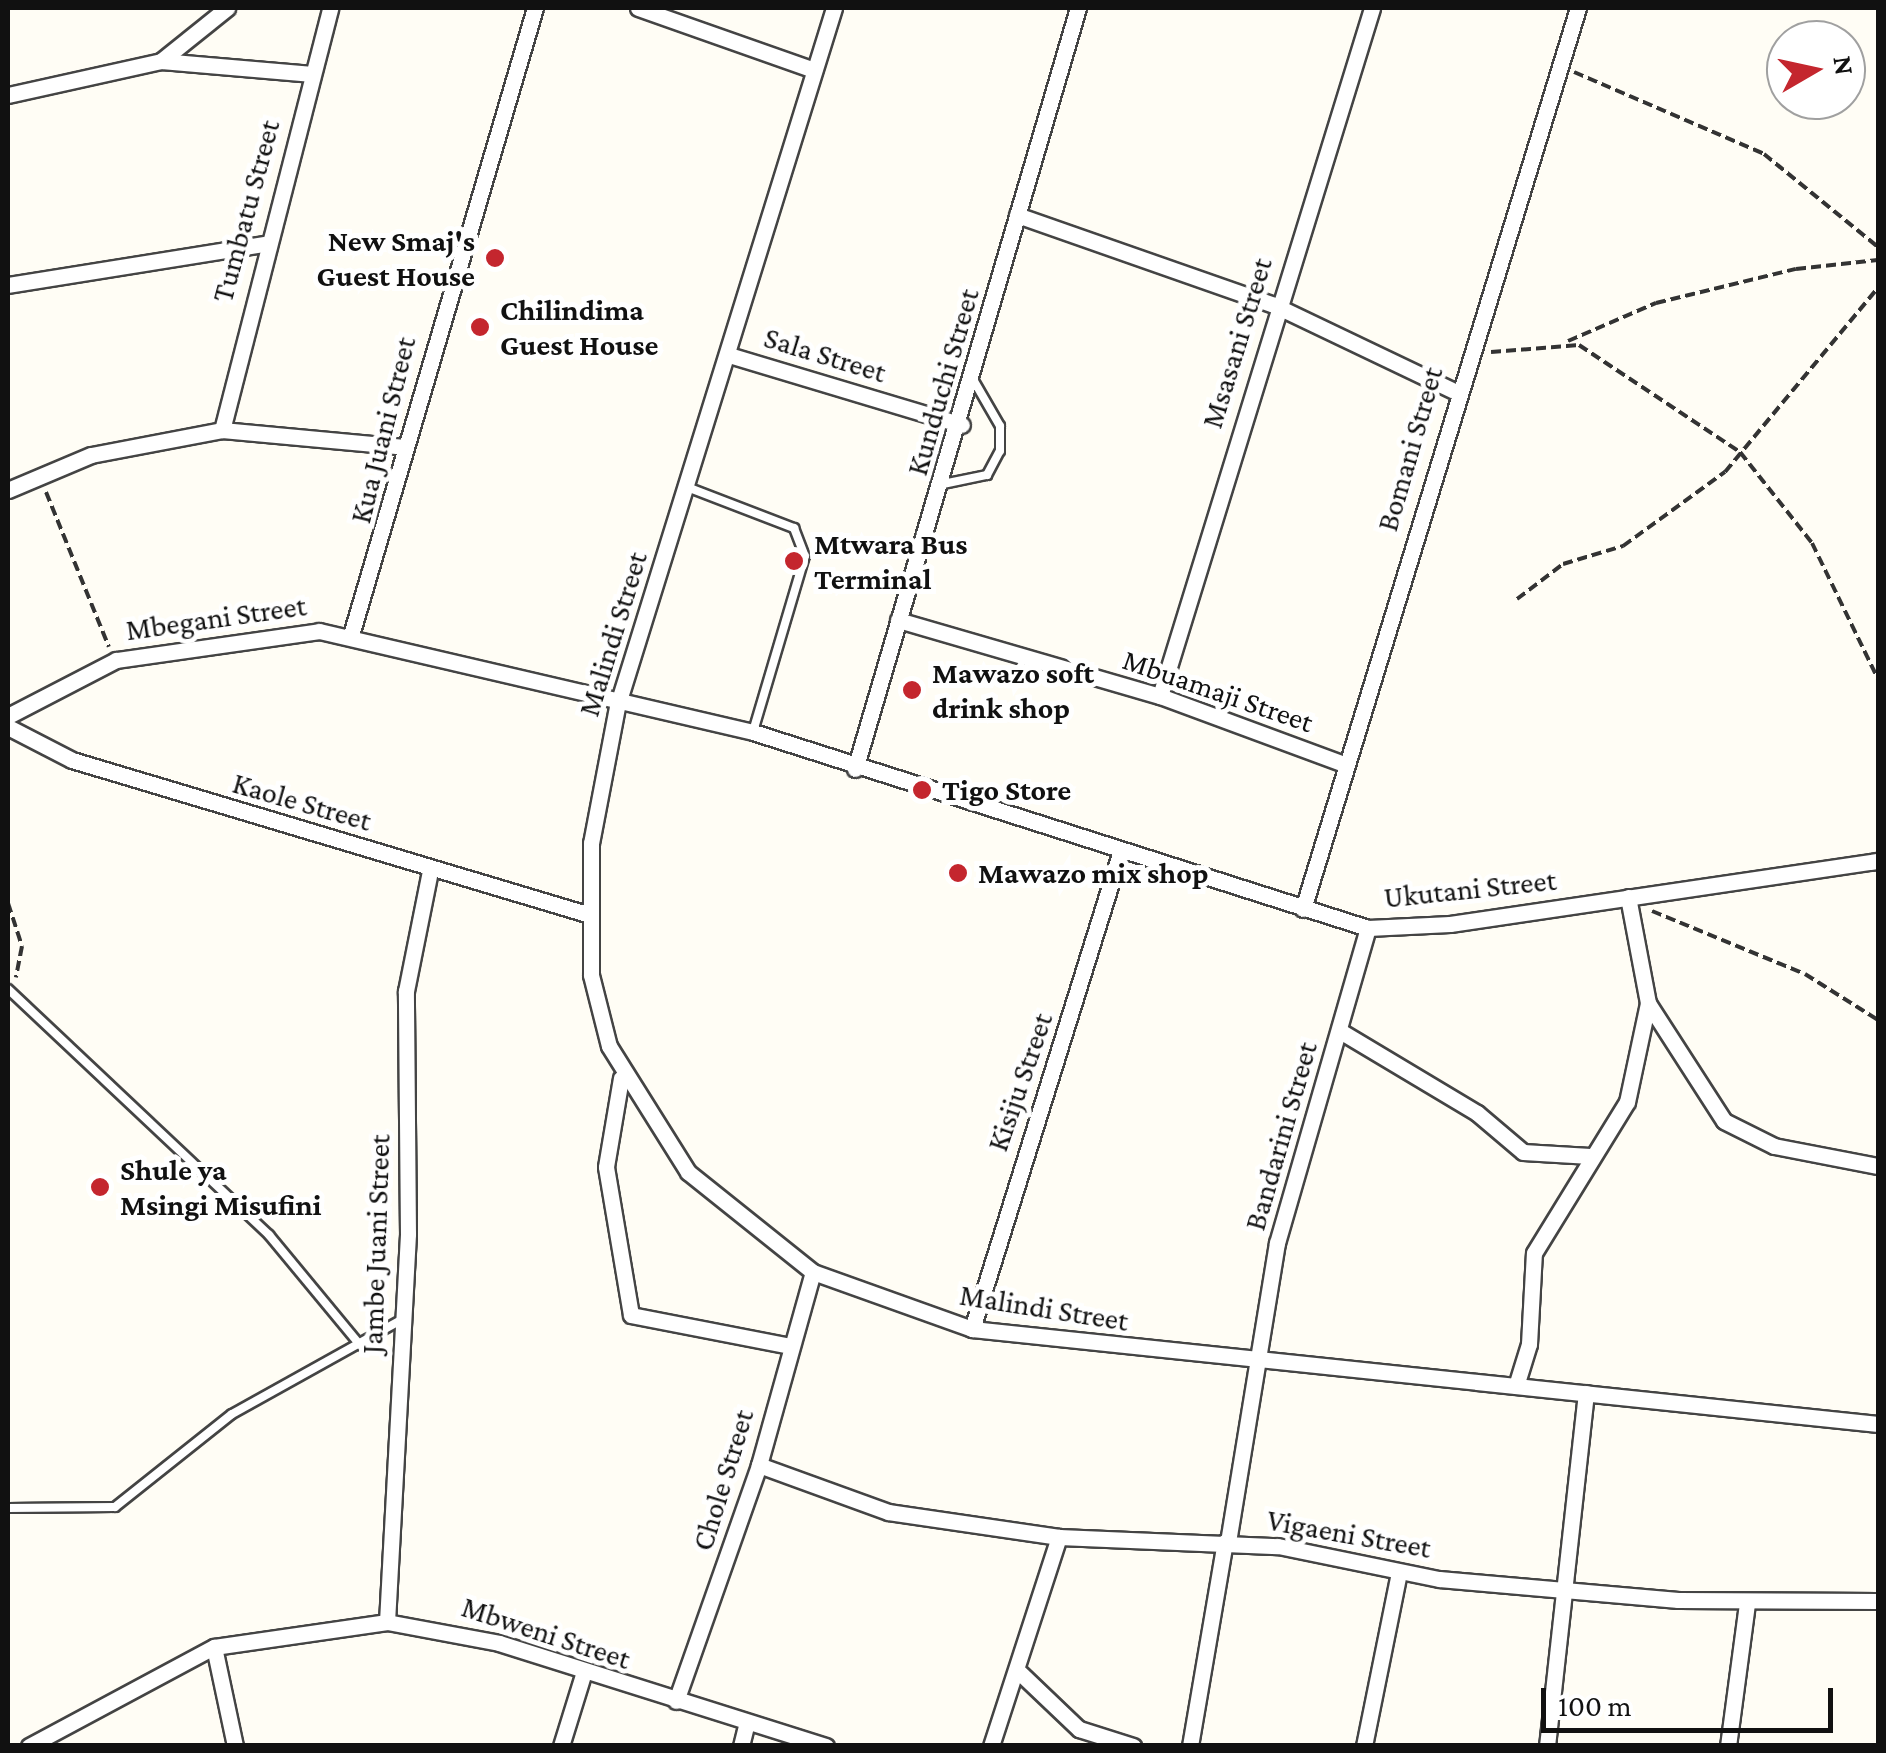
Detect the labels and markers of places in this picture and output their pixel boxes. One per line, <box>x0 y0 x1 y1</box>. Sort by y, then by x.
place label: New Smaj's Guest House <box>317 223 475 294</box>
marker: New Smaj's Guest House <box>484 247 506 269</box>
place label: Chilindima Guest House <box>500 292 658 362</box>
marker: Chilindima Guest House <box>469 316 491 338</box>
place label: Mtwara Bus Terminal <box>814 526 967 596</box>
marker: Mtwara Bus Terminal <box>783 550 805 572</box>
place label: Mawazo soft drink shop <box>932 655 1094 726</box>
marker: Mawazo soft drink shop <box>901 679 923 701</box>
place label: Tigo Store <box>942 772 1071 808</box>
marker: Tigo Store <box>911 779 933 801</box>
place label: Mawazo mix shop <box>978 855 1208 891</box>
marker: Mawazo mix shop <box>947 862 969 884</box>
place label: Shule ya Msingi Misufini <box>120 1152 321 1222</box>
marker: Shule ya Msingi Misufini <box>89 1176 111 1198</box>

